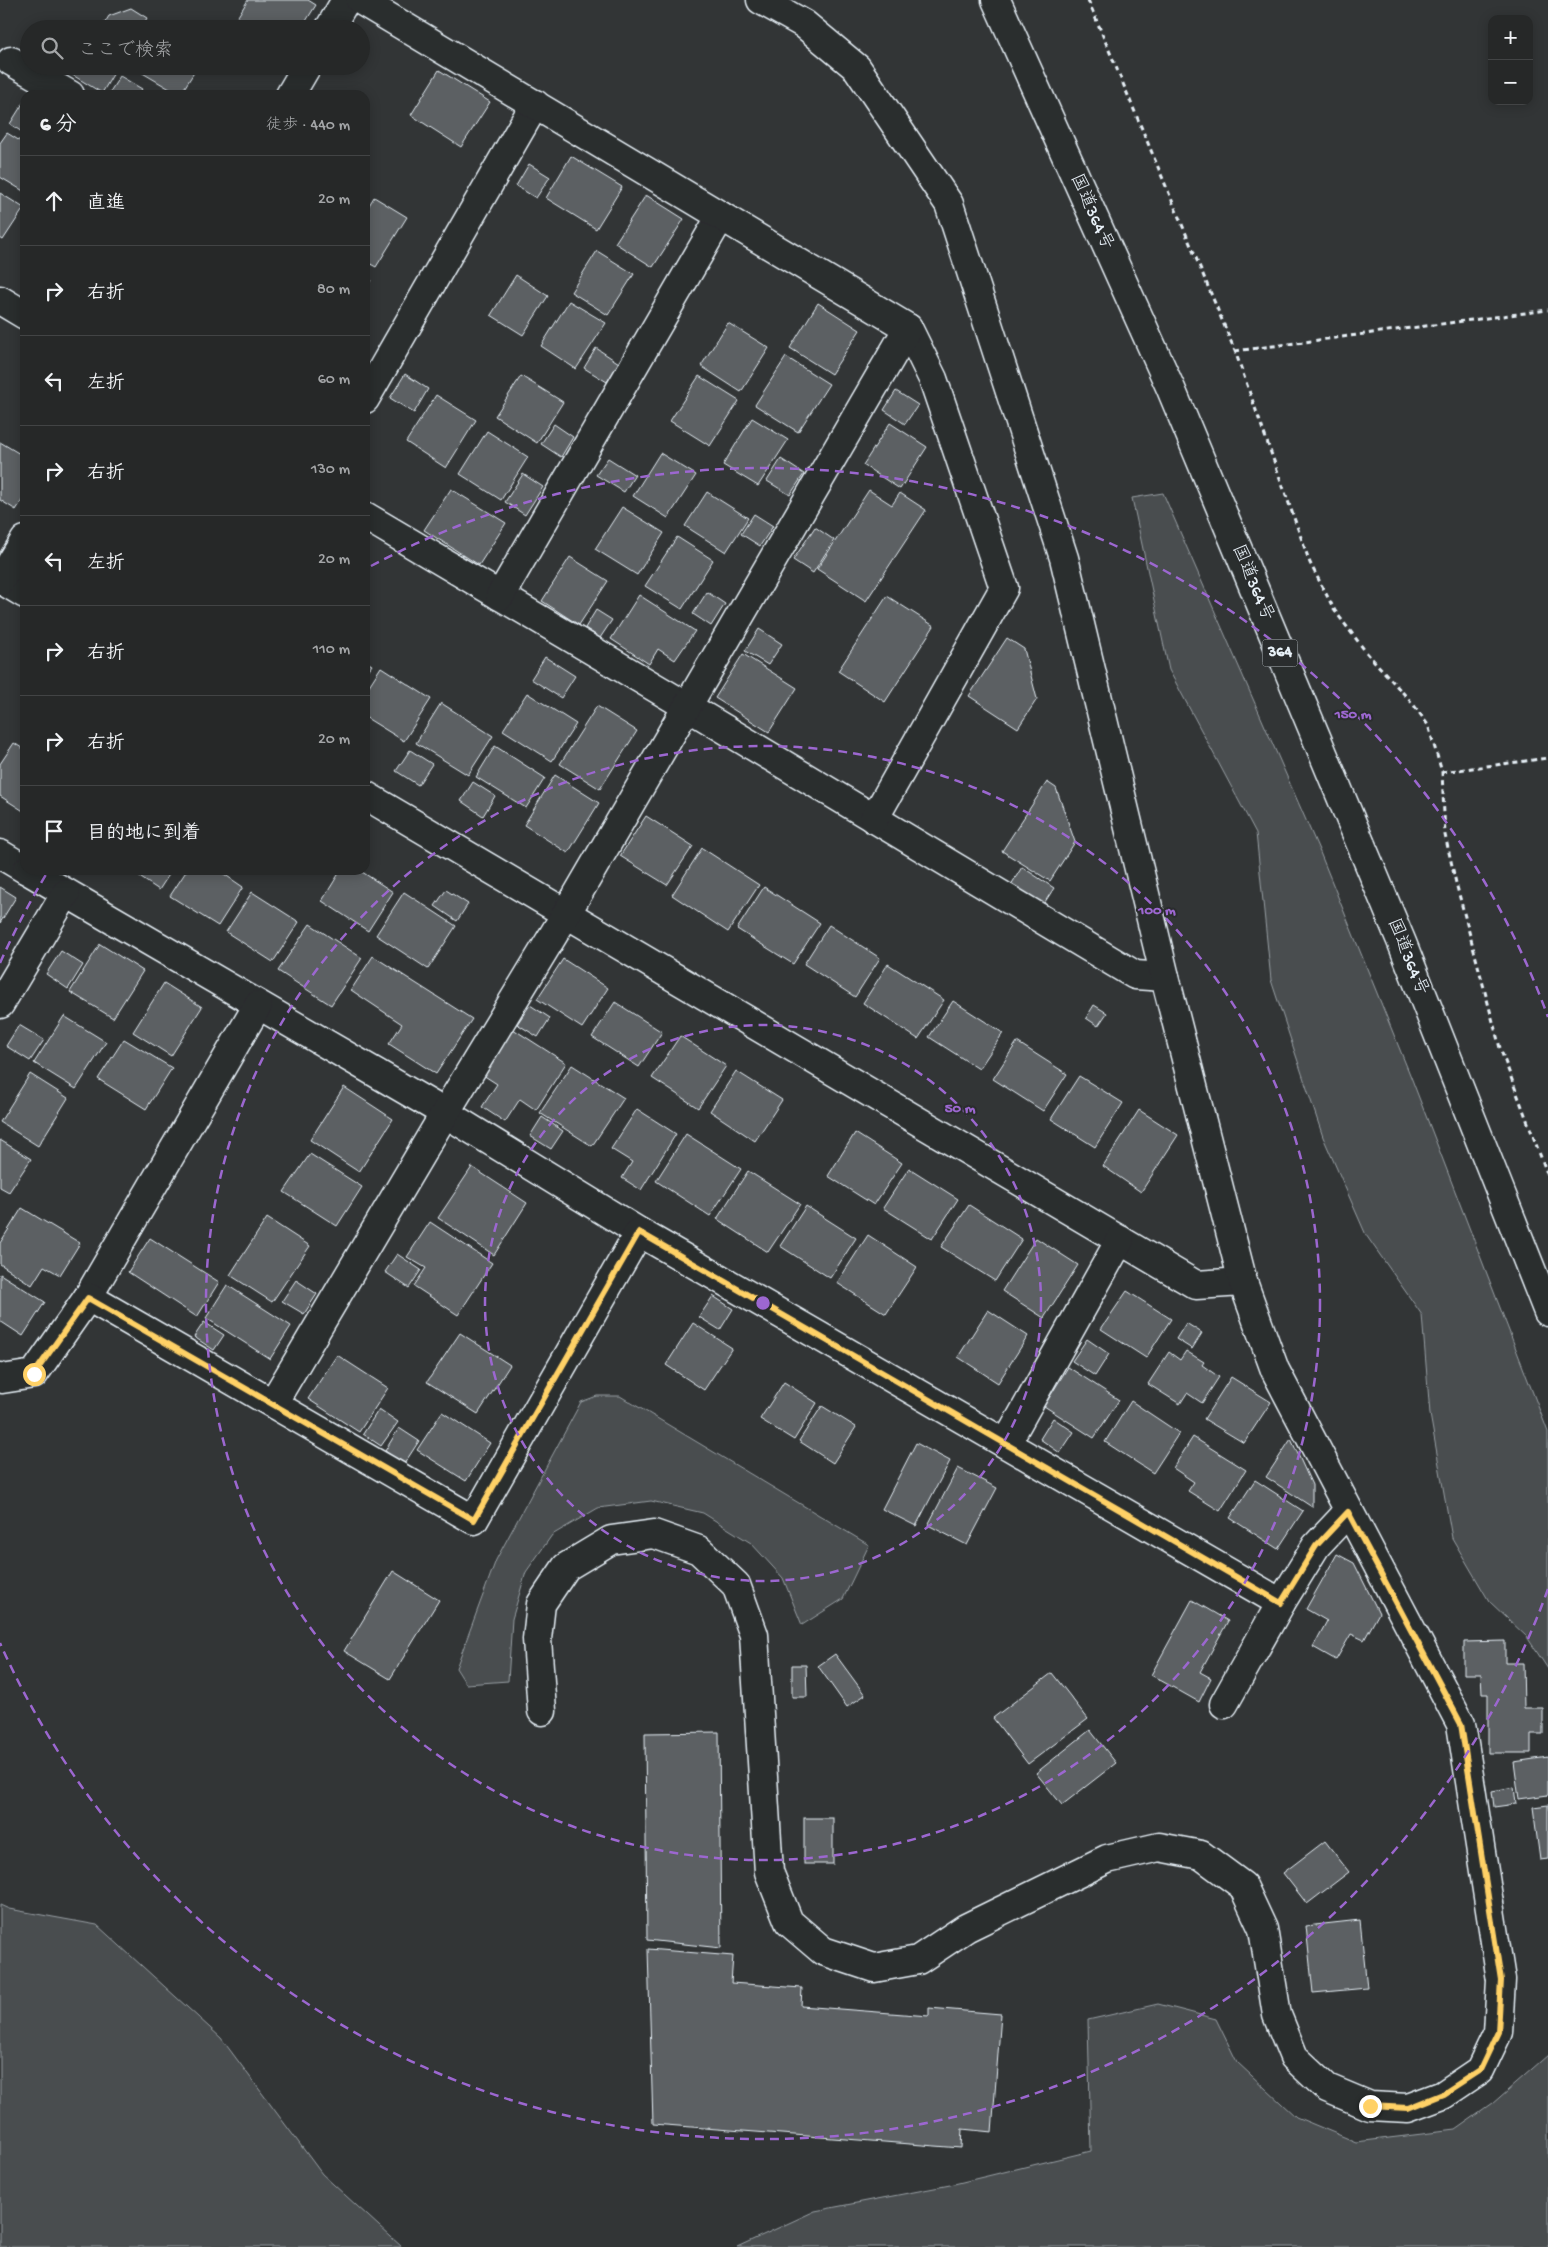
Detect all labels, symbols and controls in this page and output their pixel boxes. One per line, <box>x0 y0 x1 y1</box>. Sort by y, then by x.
map controls <box>1488 15 1533 105</box>
button: + <box>1488 15 1533 60</box>
search box <box>20 20 370 75</box>
icon: search <box>38 34 66 62</box>
text: ここで検索 <box>78 40 173 63</box>
button: − <box>1488 60 1533 105</box>
text: 6 分 <box>40 114 77 139</box>
text: 徒歩 · 440 m <box>266 117 350 136</box>
street label: 国道364号 <box>1065 170 1118 253</box>
icon: ahead <box>40 187 68 215</box>
text: 20 m <box>318 191 350 210</box>
text: 直進 <box>87 193 125 216</box>
icon: right <box>40 277 68 305</box>
text: 80 m <box>317 281 350 300</box>
text: 右折 <box>87 283 125 306</box>
icon: left <box>40 367 68 395</box>
text: 60 m <box>318 371 350 390</box>
text: 左折 <box>87 373 125 396</box>
icon: right <box>40 457 68 485</box>
text: 130 m <box>311 461 350 480</box>
text: 右折 <box>87 463 125 486</box>
street label: 国道364号 <box>1227 541 1278 624</box>
icon: left <box>40 547 68 575</box>
text: 20 m <box>318 551 350 570</box>
text: 左折 <box>87 553 125 576</box>
icon: right <box>40 637 68 665</box>
road number: 364 <box>1262 640 1298 666</box>
text: 110 m <box>313 641 350 660</box>
text: 右折 <box>87 643 125 666</box>
text: 150 m <box>1334 706 1372 724</box>
icon: right <box>40 727 68 755</box>
text: 20 m <box>318 731 350 750</box>
text: 右折 <box>87 733 125 756</box>
icon: arrive <box>40 817 68 845</box>
text: 目的地に到着 <box>87 823 201 846</box>
text: 100 m <box>1137 902 1176 920</box>
street label: 国道364号 <box>1382 915 1433 998</box>
text: 50 m <box>945 1100 976 1118</box>
centre of rings <box>754 1294 772 1312</box>
route start <box>23 1363 46 1386</box>
route end <box>1359 2095 1382 2118</box>

